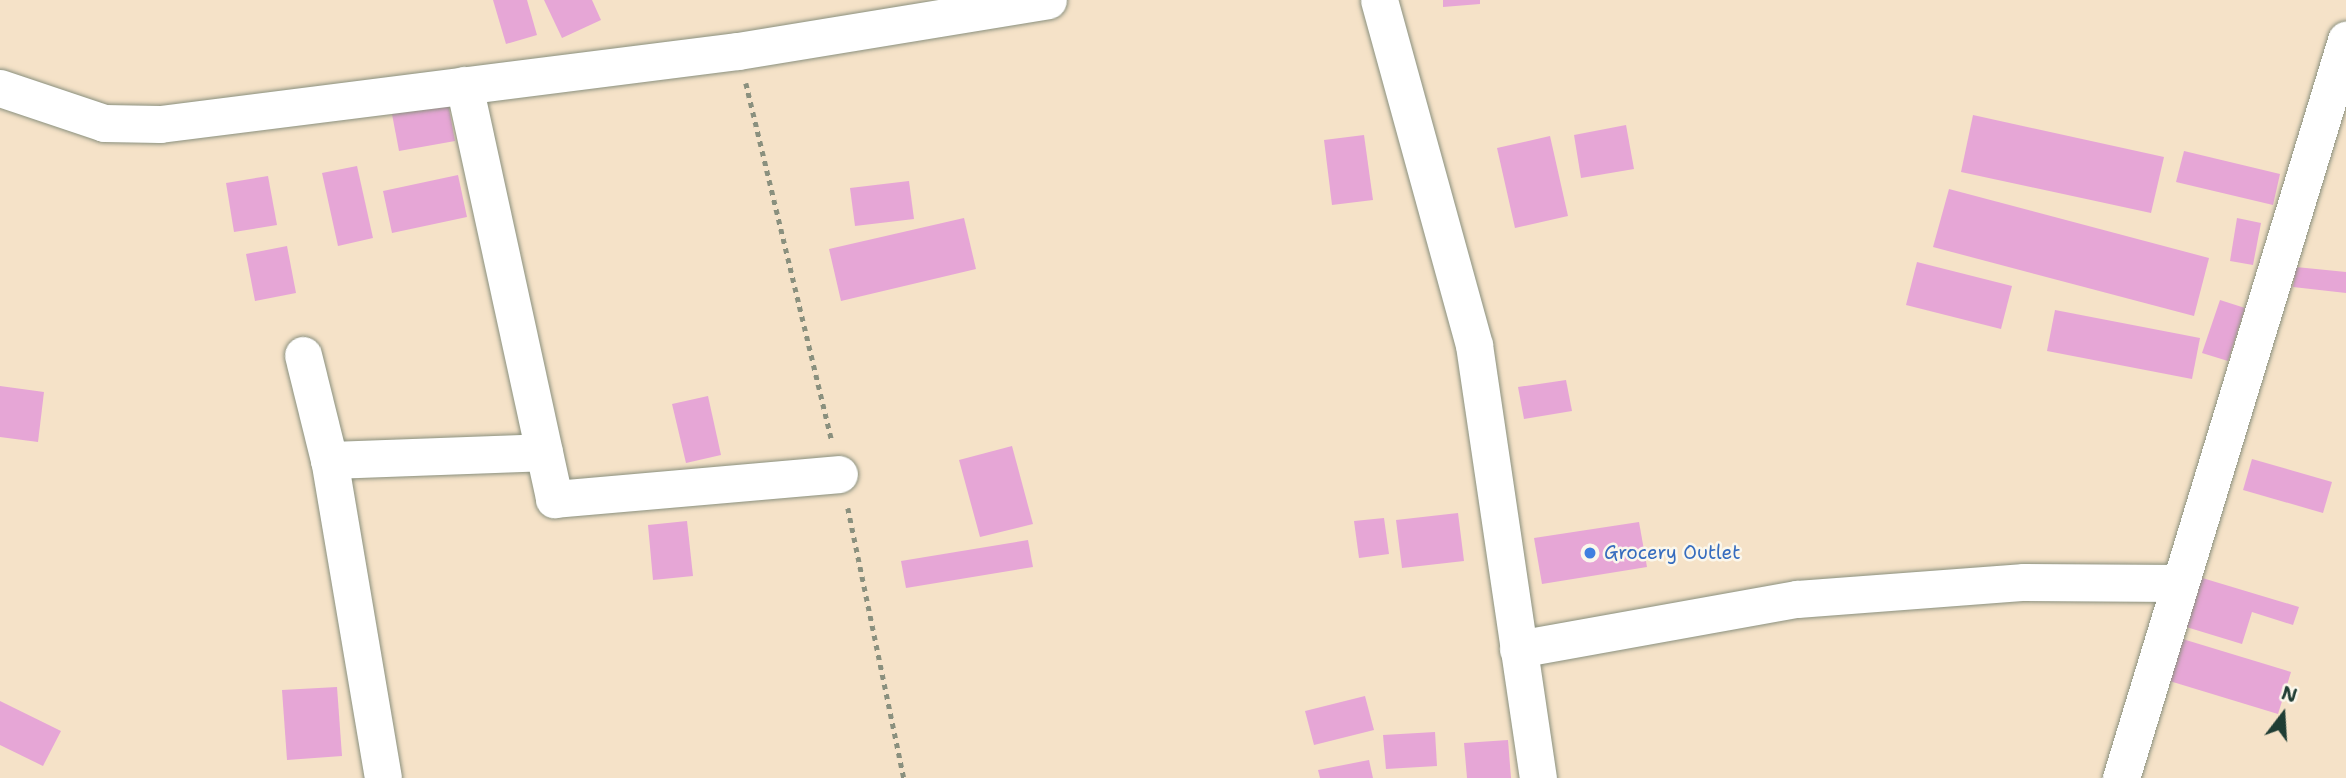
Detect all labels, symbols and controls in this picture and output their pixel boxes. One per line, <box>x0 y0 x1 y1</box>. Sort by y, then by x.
place label: Grocery Outlet <box>1604 542 1740 564</box>
marker: Grocery Outlet <box>1582 545 1598 561</box>
north arrow <box>2248 680 2318 750</box>
text: N <box>2278 680 2300 709</box>

